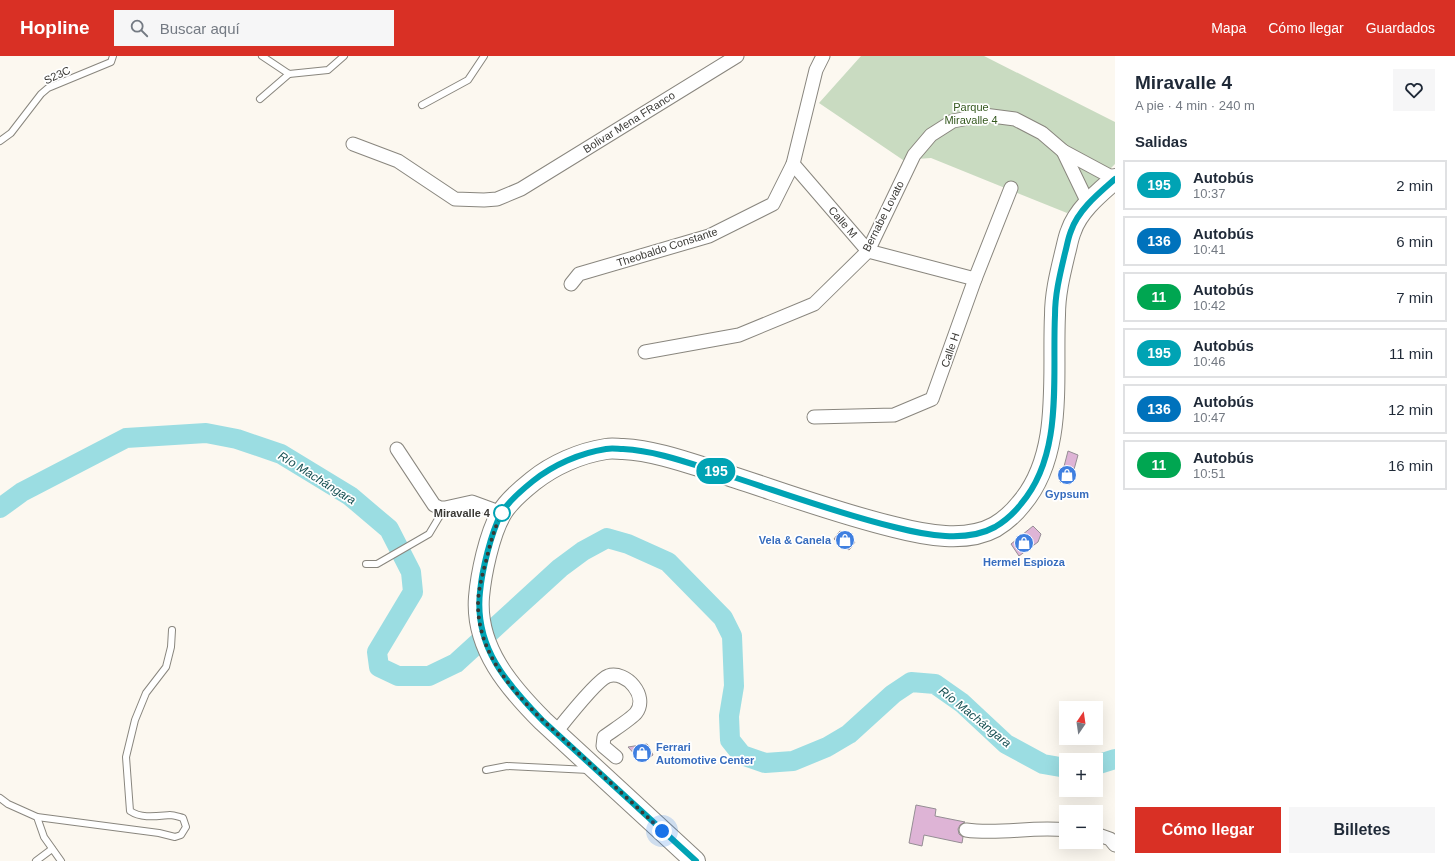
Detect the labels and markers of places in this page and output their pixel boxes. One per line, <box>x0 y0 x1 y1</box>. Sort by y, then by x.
shop icon: Gypsum <box>1056 464 1078 486</box>
place label: Gypsum <box>1045 488 1089 500</box>
marker: Miravalle 4 <box>493 504 511 522</box>
place label: Miravalle 4 <box>434 507 491 519</box>
shop icon: Vela & Canela <box>834 529 856 551</box>
shop icon: Hermel Espioza <box>1013 532 1035 554</box>
place label: Vela & Canela <box>759 534 832 546</box>
place label: Hermel Espioza <box>983 556 1066 568</box>
place label: Ferrari Automotive Center <box>656 741 755 766</box>
shop icon: Ferrari Automotive Center <box>631 742 653 764</box>

